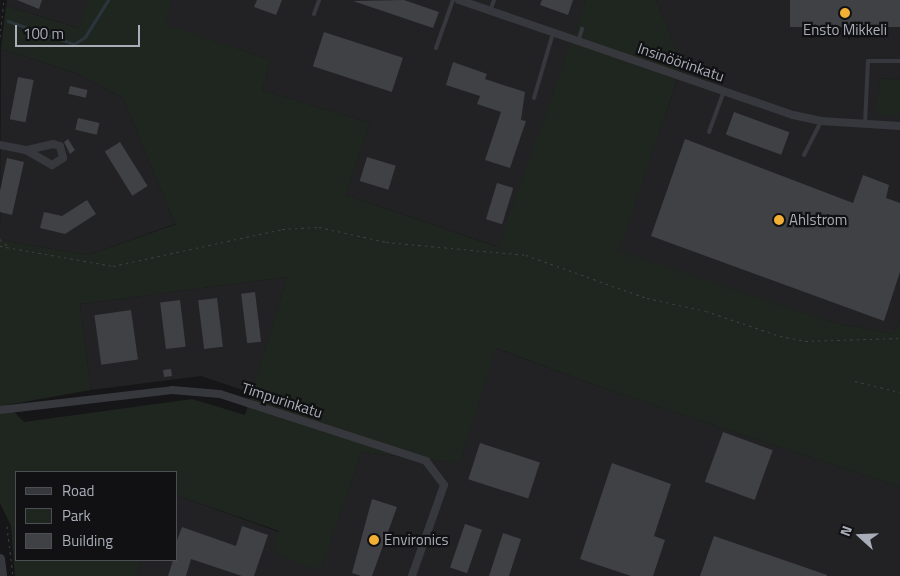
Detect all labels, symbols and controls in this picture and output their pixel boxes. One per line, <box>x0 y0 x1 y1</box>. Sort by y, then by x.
marker: Ensto Mikkeli <box>839 7 851 19</box>
scale bar <box>18 15 142 47</box>
place label: Ensto Mikkeli <box>803 21 887 39</box>
text: 100 m <box>23 22 64 45</box>
street label: Insinöörinkatu <box>635 39 727 85</box>
place label: Ahlstrom <box>789 211 847 229</box>
marker: Ahlstrom <box>773 214 785 226</box>
street label: Timpurinkatu <box>239 378 325 422</box>
legend <box>15 471 178 561</box>
text: Road <box>62 479 94 502</box>
text: Park <box>62 504 91 527</box>
north arrow <box>835 511 885 561</box>
text: N <box>834 523 857 539</box>
text: Building <box>62 529 113 552</box>
place label: Environics <box>384 531 449 549</box>
marker: Environics <box>368 534 380 546</box>

